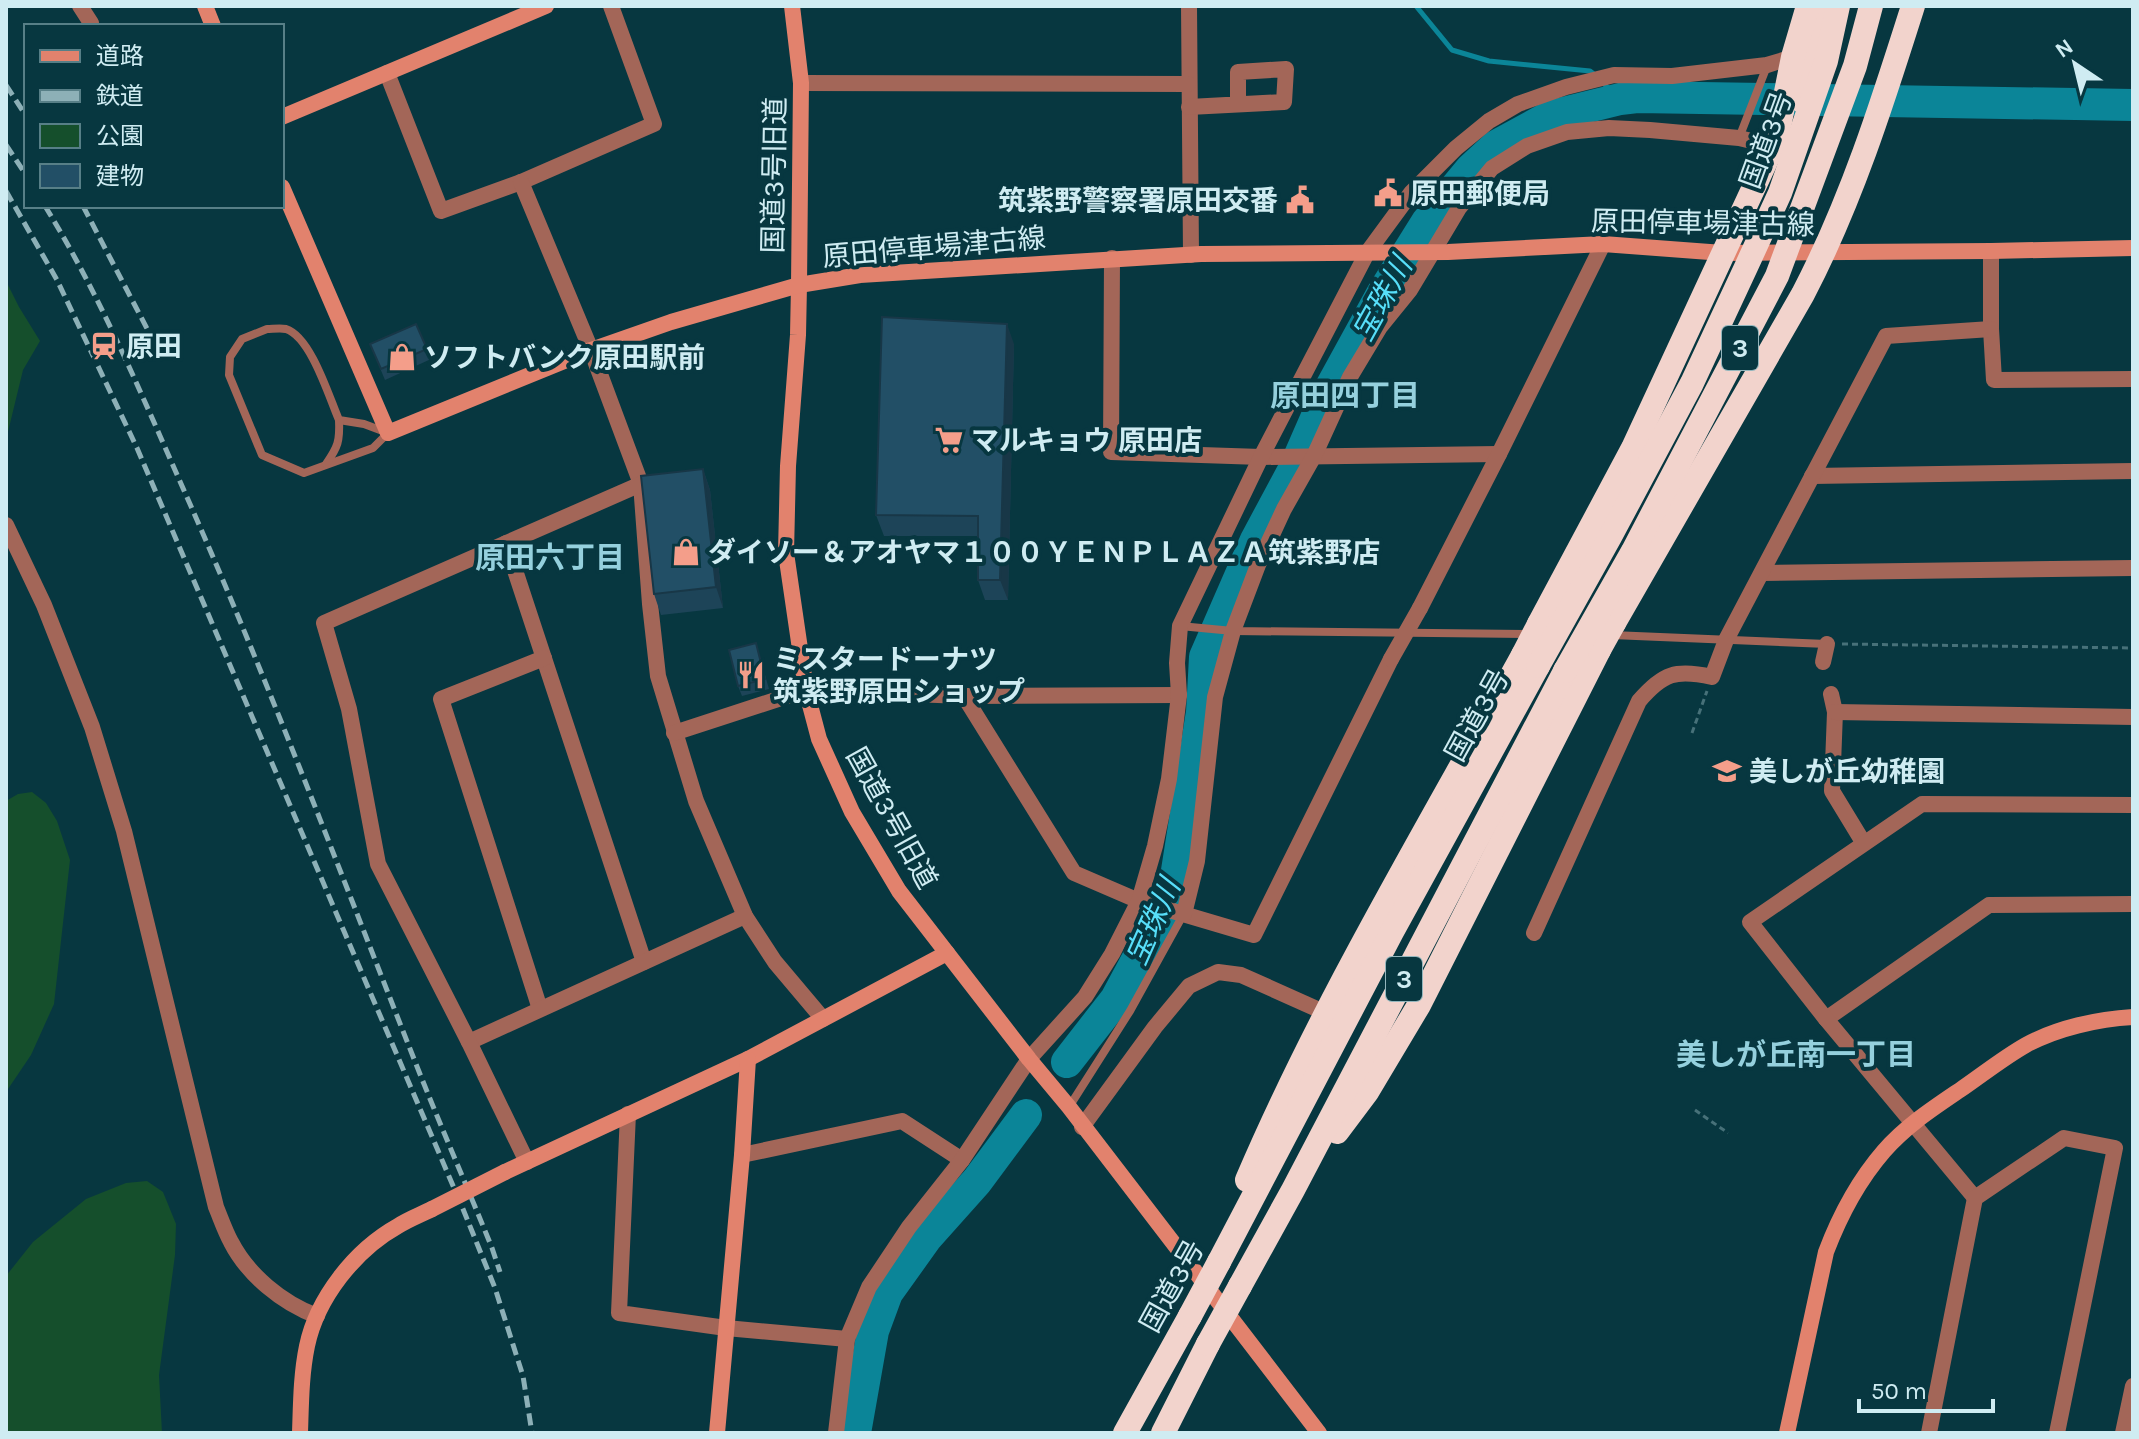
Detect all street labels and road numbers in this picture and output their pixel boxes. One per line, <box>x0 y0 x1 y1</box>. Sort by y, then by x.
street label: 国道3号 <box>1733 87 1799 193</box>
street label: 国道3号旧道 <box>756 96 792 254</box>
street label: 原田停車場津古線 <box>1591 205 1815 241</box>
street label: 原田停車場津古線 <box>821 221 1047 273</box>
road number: 3 <box>1722 326 1758 370</box>
street label: 国道3号 <box>1438 663 1516 767</box>
street label: 国道3号旧道 <box>840 742 944 894</box>
road number: 3 <box>1386 957 1422 1001</box>
street label: 国道3号 <box>1133 1234 1211 1338</box>

